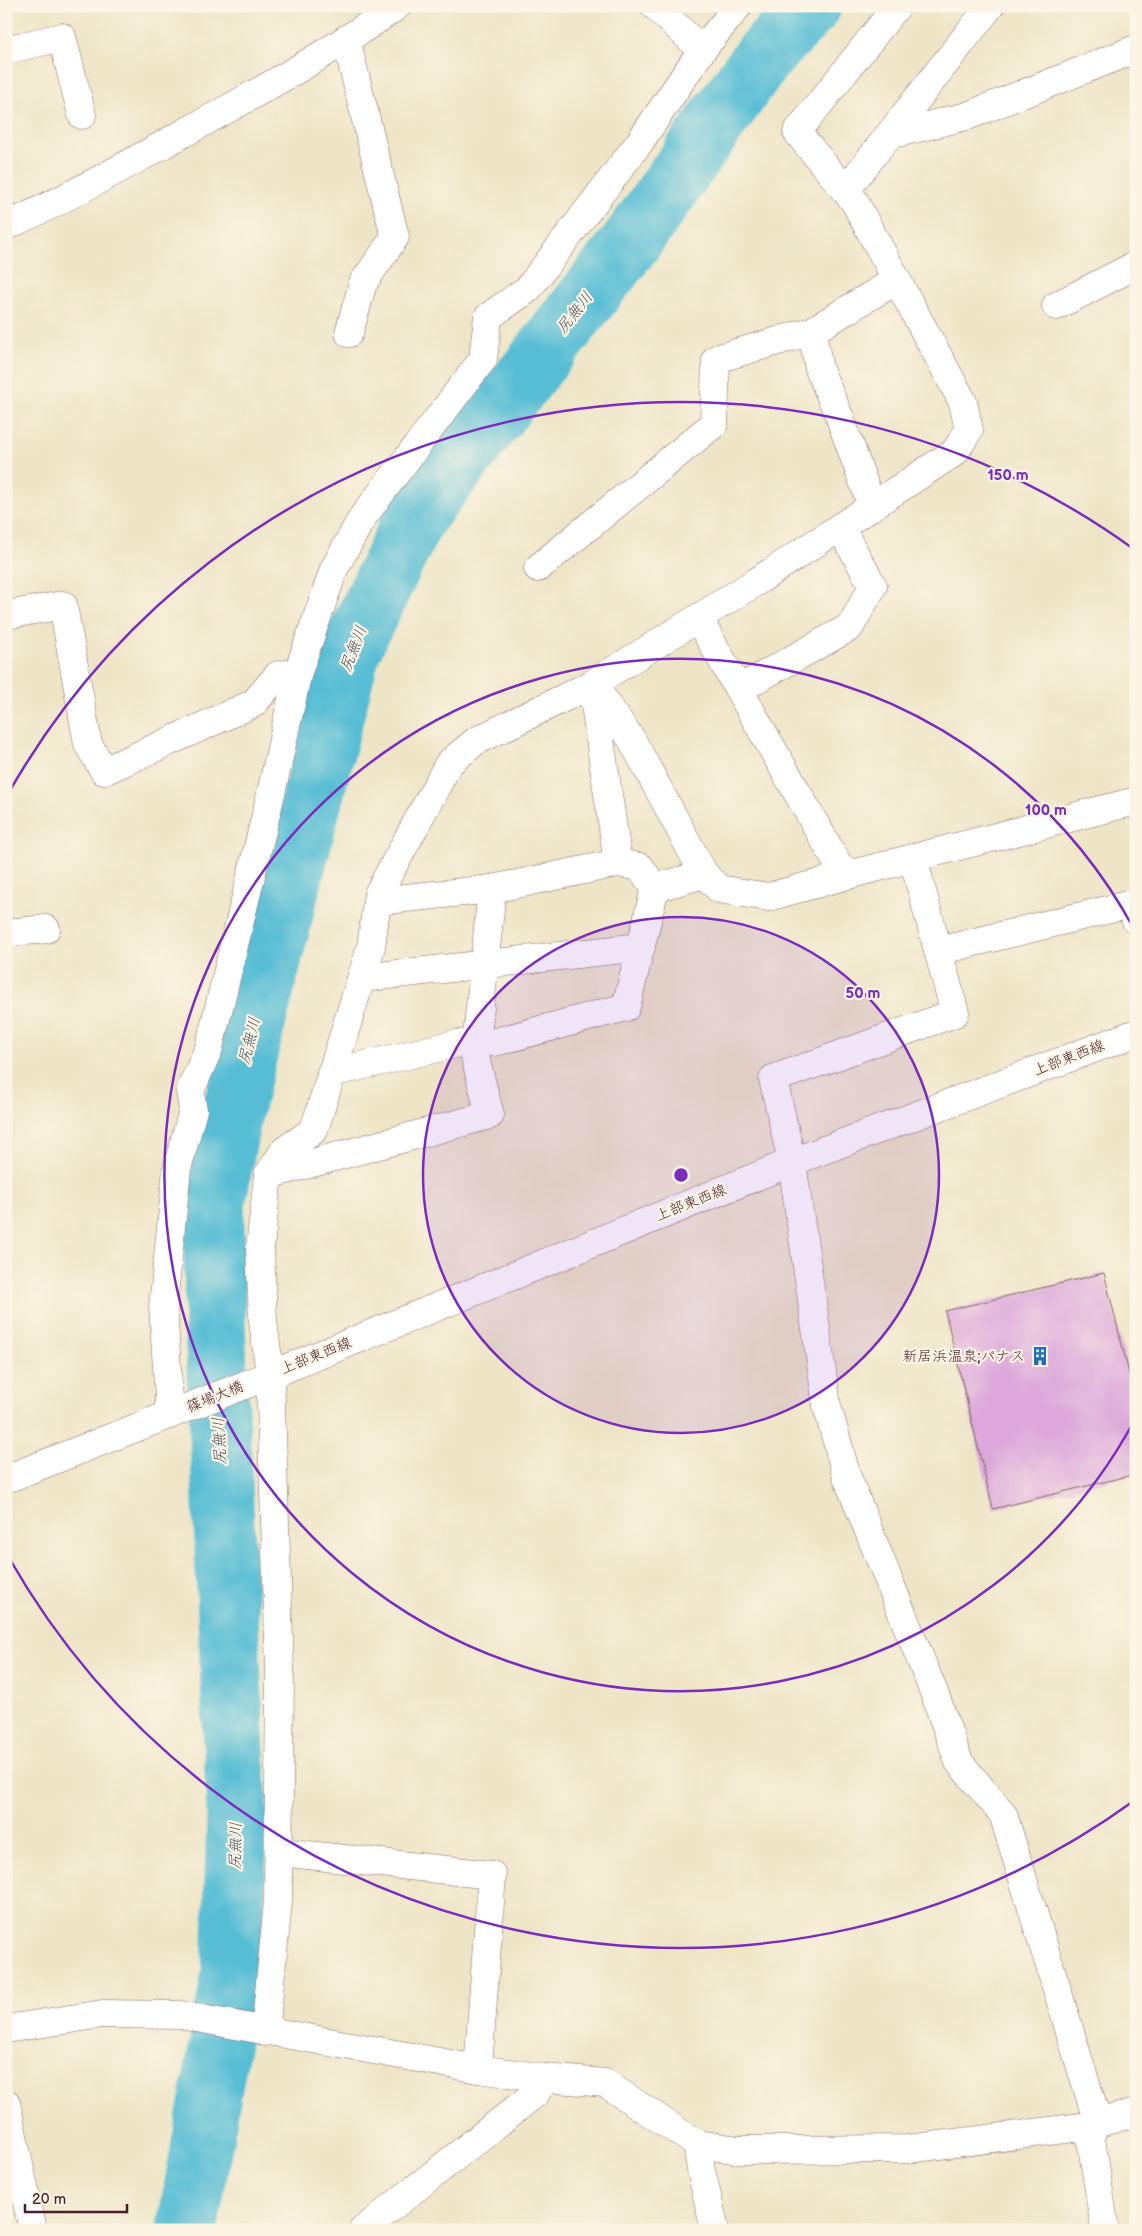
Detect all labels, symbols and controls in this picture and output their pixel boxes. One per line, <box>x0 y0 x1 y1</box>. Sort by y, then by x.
water label: 尻無川 <box>553 288 597 338</box>
text: 150 m <box>987 466 1029 485</box>
water label: 尻無川 <box>337 623 371 675</box>
text: 100 m <box>1025 801 1067 820</box>
text: 50 m <box>846 984 881 1003</box>
water label: 尻無川 <box>235 1015 265 1067</box>
street label: 上部東西線 <box>1031 1036 1107 1080</box>
centre of rings <box>672 1166 690 1184</box>
street label: 上部東西線 <box>653 1180 729 1226</box>
street label: 上部東西線 <box>278 1333 354 1379</box>
building icon: 新居浜温泉;パナス <box>1029 1345 1051 1367</box>
place label: 新居浜温泉;パナス <box>903 1347 1025 1366</box>
street label: 篠場大橋 <box>184 1377 246 1417</box>
water label: 尻無川 <box>209 1417 231 1465</box>
water label: 尻無川 <box>226 1822 246 1870</box>
scale bar <box>25 2181 128 2213</box>
text: 20 m <box>32 2190 66 2209</box>

